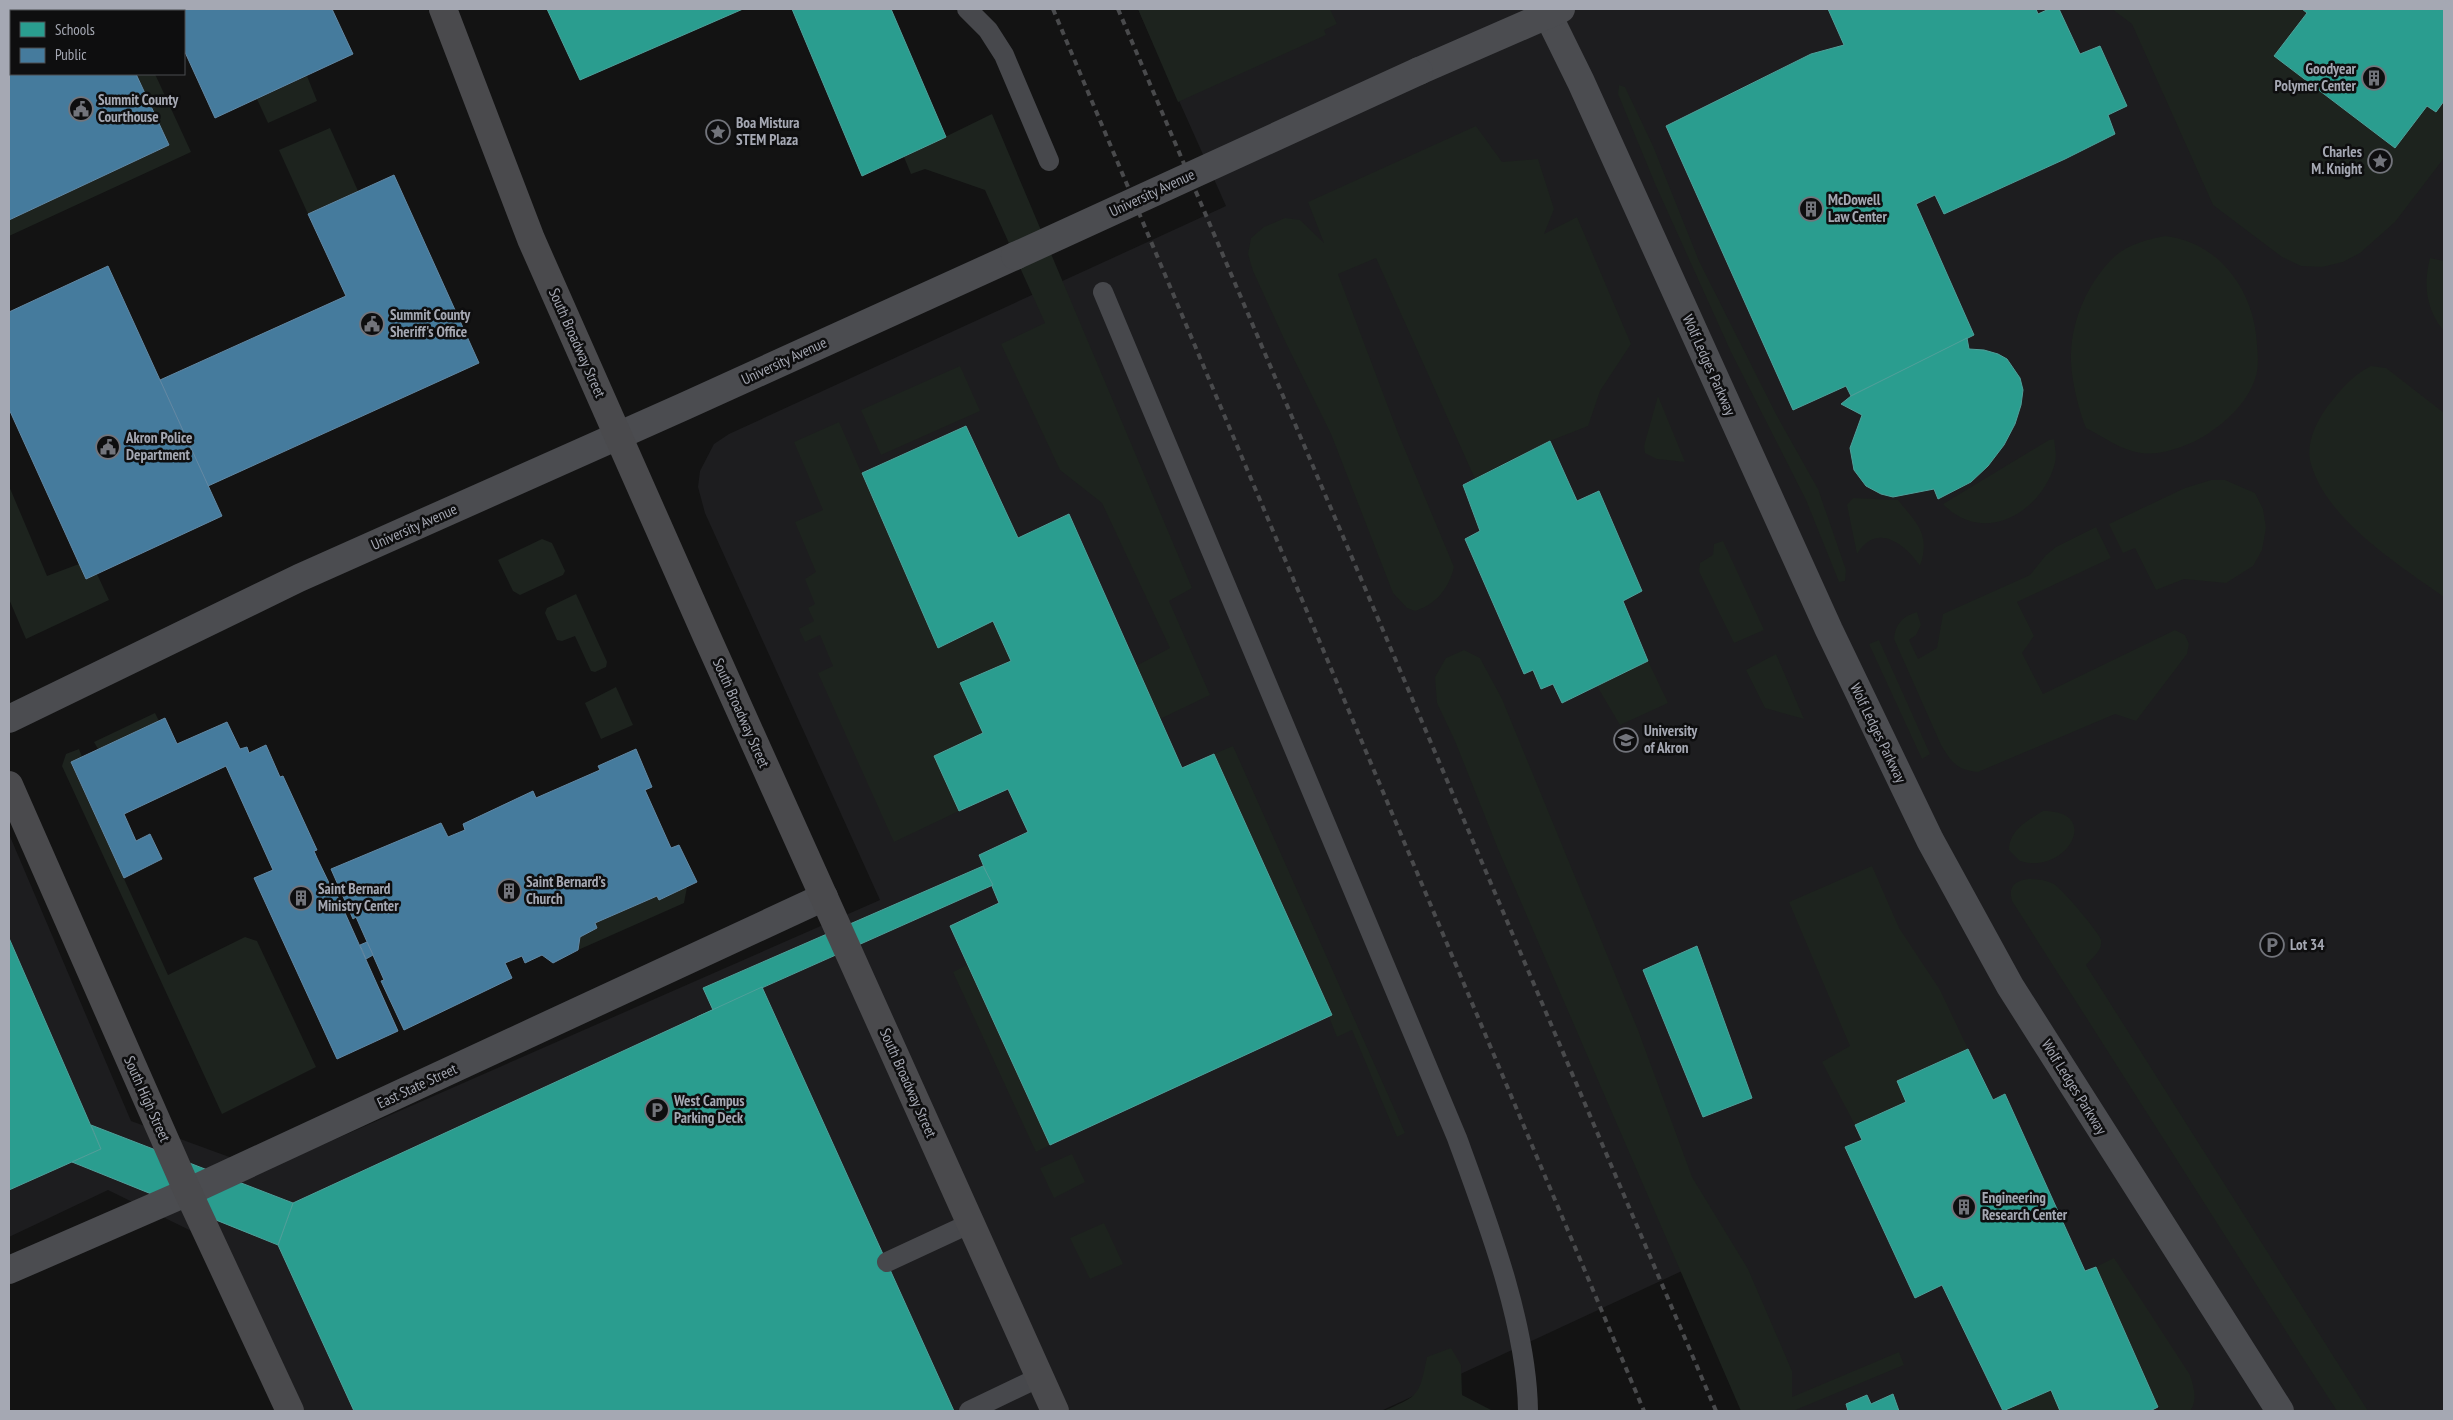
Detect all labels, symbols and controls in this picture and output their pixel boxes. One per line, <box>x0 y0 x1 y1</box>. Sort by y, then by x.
legend <box>10 10 185 75</box>
text: Schools <box>55 20 95 39</box>
text: Public <box>55 45 87 64</box>
place label: Goodyear Polymer Center <box>2275 59 2357 95</box>
building icon: Goodyear Polymer Center <box>2361 65 2387 91</box>
place label: Summit County Courthouse <box>98 90 179 126</box>
public building icon: Summit County Courthouse <box>68 96 94 122</box>
place label: Boa Mistura STEM Plaza <box>736 113 800 149</box>
place icon: Boa Mistura STEM Plaza <box>705 119 731 145</box>
place label: Charles M. Knight <box>2311 142 2363 178</box>
place icon: Charles M. Knight <box>2367 148 2393 174</box>
street label: University Avenue <box>1106 164 1198 221</box>
place label: McDowell Law Center <box>1828 190 1887 226</box>
building icon: McDowell Law Center <box>1798 196 1824 222</box>
street label: South Broadway Street <box>545 285 610 400</box>
place label: Summit County Sheriff's Office <box>390 305 471 341</box>
public building icon: Summit County Sheriff's Office <box>359 311 385 337</box>
street label: Wolf Ledges Parkway <box>1679 311 1740 419</box>
street label: University Avenue <box>738 332 830 389</box>
place label: Akron Police Department <box>125 428 192 464</box>
public building icon: Akron Police Department <box>95 434 121 460</box>
street label: University Avenue <box>368 499 460 554</box>
street label: South Broadway Street <box>709 655 774 770</box>
street label: Wolf Ledges Parkway <box>1846 680 1911 786</box>
place label: University of Akron <box>1644 721 1698 757</box>
school or university icon: University of Akron <box>1613 727 1639 753</box>
place label: Saint Bernard’s Church <box>526 872 606 908</box>
building icon: Saint Bernard’s Church <box>496 878 522 904</box>
place label: Saint Bernard Ministry Center <box>318 879 399 915</box>
building icon: Saint Bernard Ministry Center <box>288 885 314 911</box>
parking icon: Lot 34 <box>2259 932 2285 958</box>
place label: Lot 34 <box>2290 935 2324 954</box>
street label: South Broadway Street <box>876 1025 941 1140</box>
street label: Wolf Ledges Parkway <box>2038 1036 2111 1138</box>
street label: South High Street <box>120 1053 175 1145</box>
street label: East State Street <box>374 1059 460 1112</box>
place label: West Campus Parking Deck <box>673 1091 745 1127</box>
parking icon: West Campus Parking Deck <box>644 1097 670 1123</box>
place label: Engineering Research Center <box>1982 1188 2068 1224</box>
building icon: Engineering Research Center <box>1951 1194 1977 1220</box>

